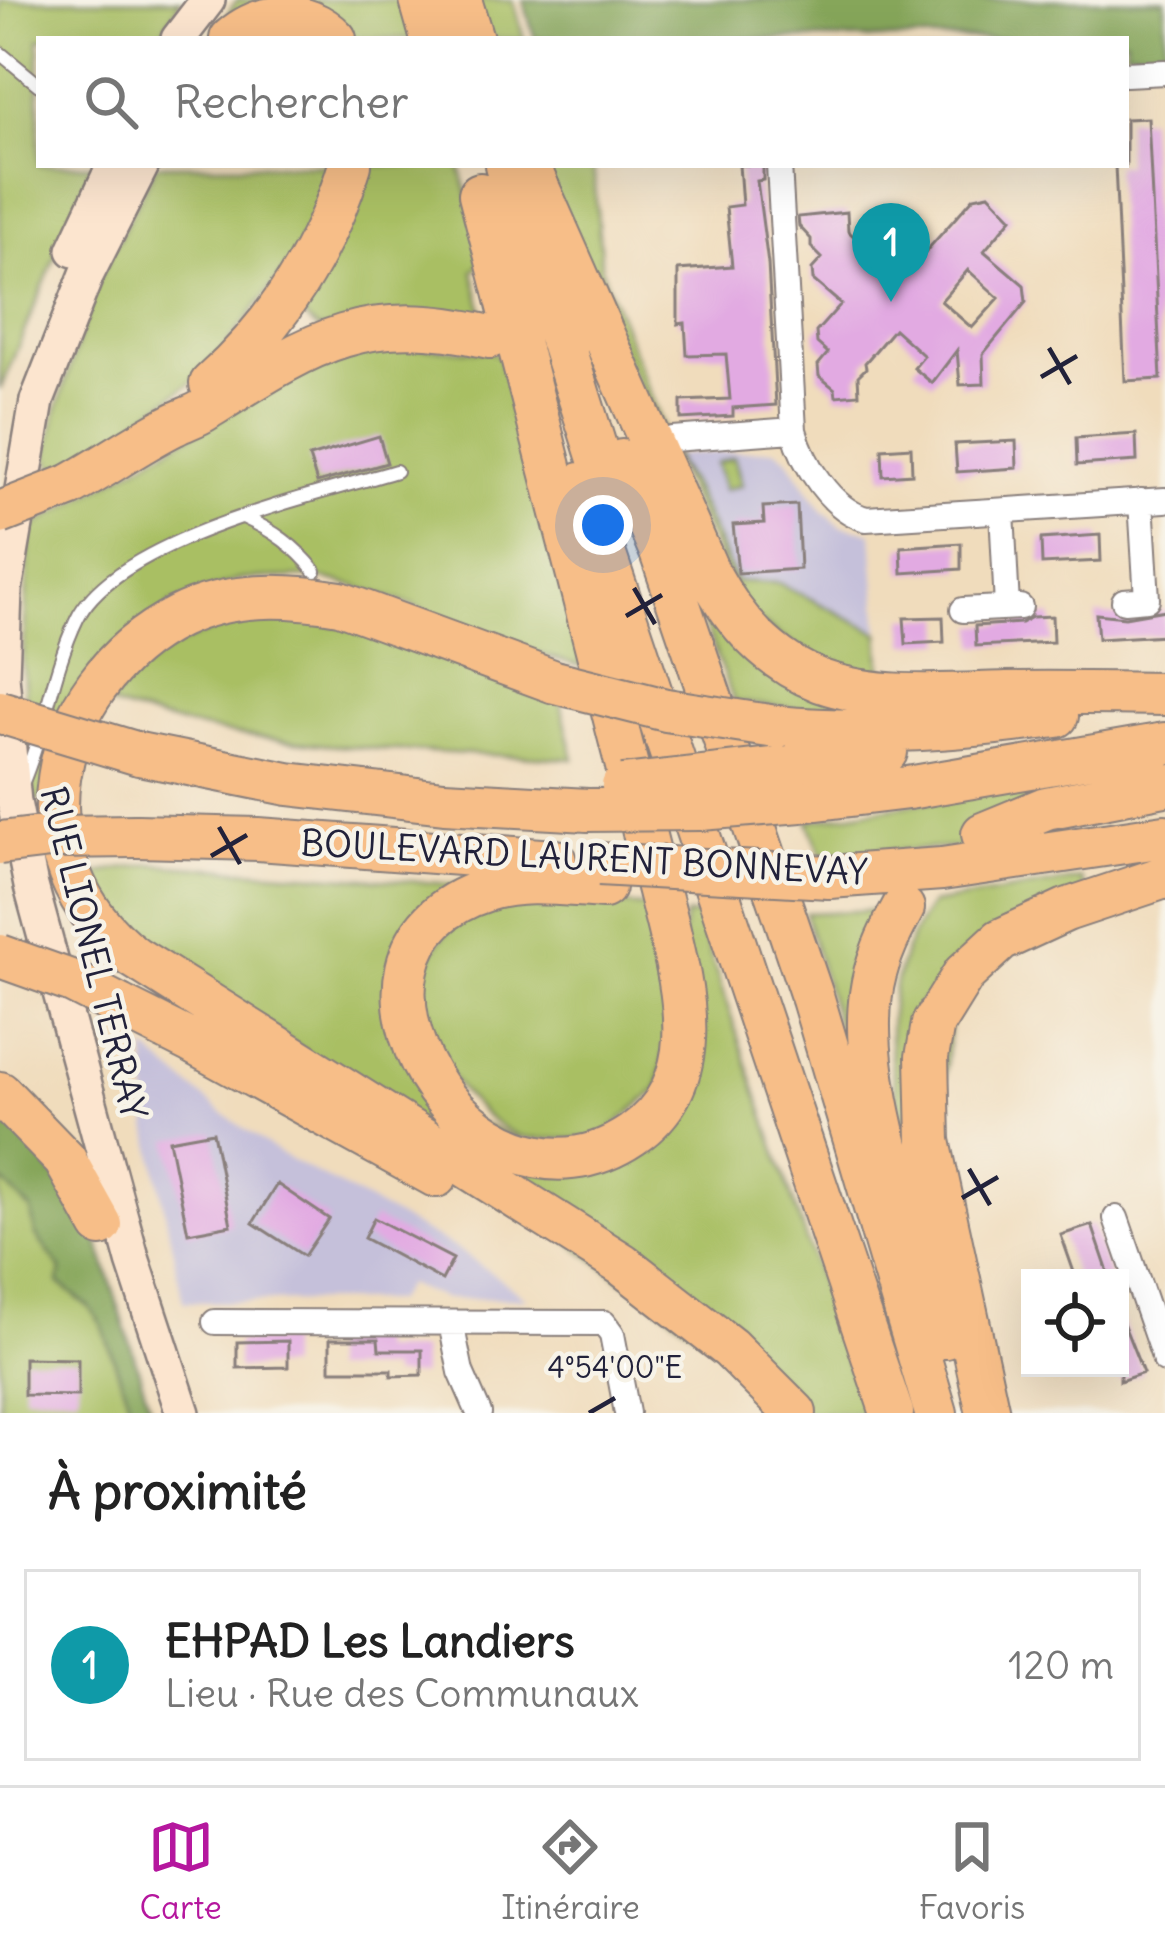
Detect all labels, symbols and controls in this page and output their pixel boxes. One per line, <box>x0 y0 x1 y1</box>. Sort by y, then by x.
search box <box>36 36 1129 168</box>
icon: search <box>78 69 144 135</box>
text: Rechercher <box>174 74 409 130</box>
pin: 1 <box>852 203 930 302</box>
your location <box>573 495 633 555</box>
street label: RUE LIONEL TERRAY <box>30 782 157 1124</box>
street label: BOULEVARD LAURENT BONNEVAY <box>299 820 869 895</box>
map controls <box>1021 1269 1129 1377</box>
button: locate <box>1021 1269 1129 1377</box>
text: 4°54'00"E <box>547 1348 683 1386</box>
text: À proximité <box>48 1459 307 1523</box>
text: EHPAD Les Landiers <box>165 1613 575 1669</box>
text: 1 <box>82 1641 98 1690</box>
text: 120 m <box>1008 1641 1114 1690</box>
text: Lieu · Rue des Communaux <box>165 1669 639 1718</box>
tab: Carte <box>140 1814 222 1928</box>
tab: Itinéraire <box>501 1814 640 1928</box>
tab: Favoris <box>919 1814 1025 1928</box>

